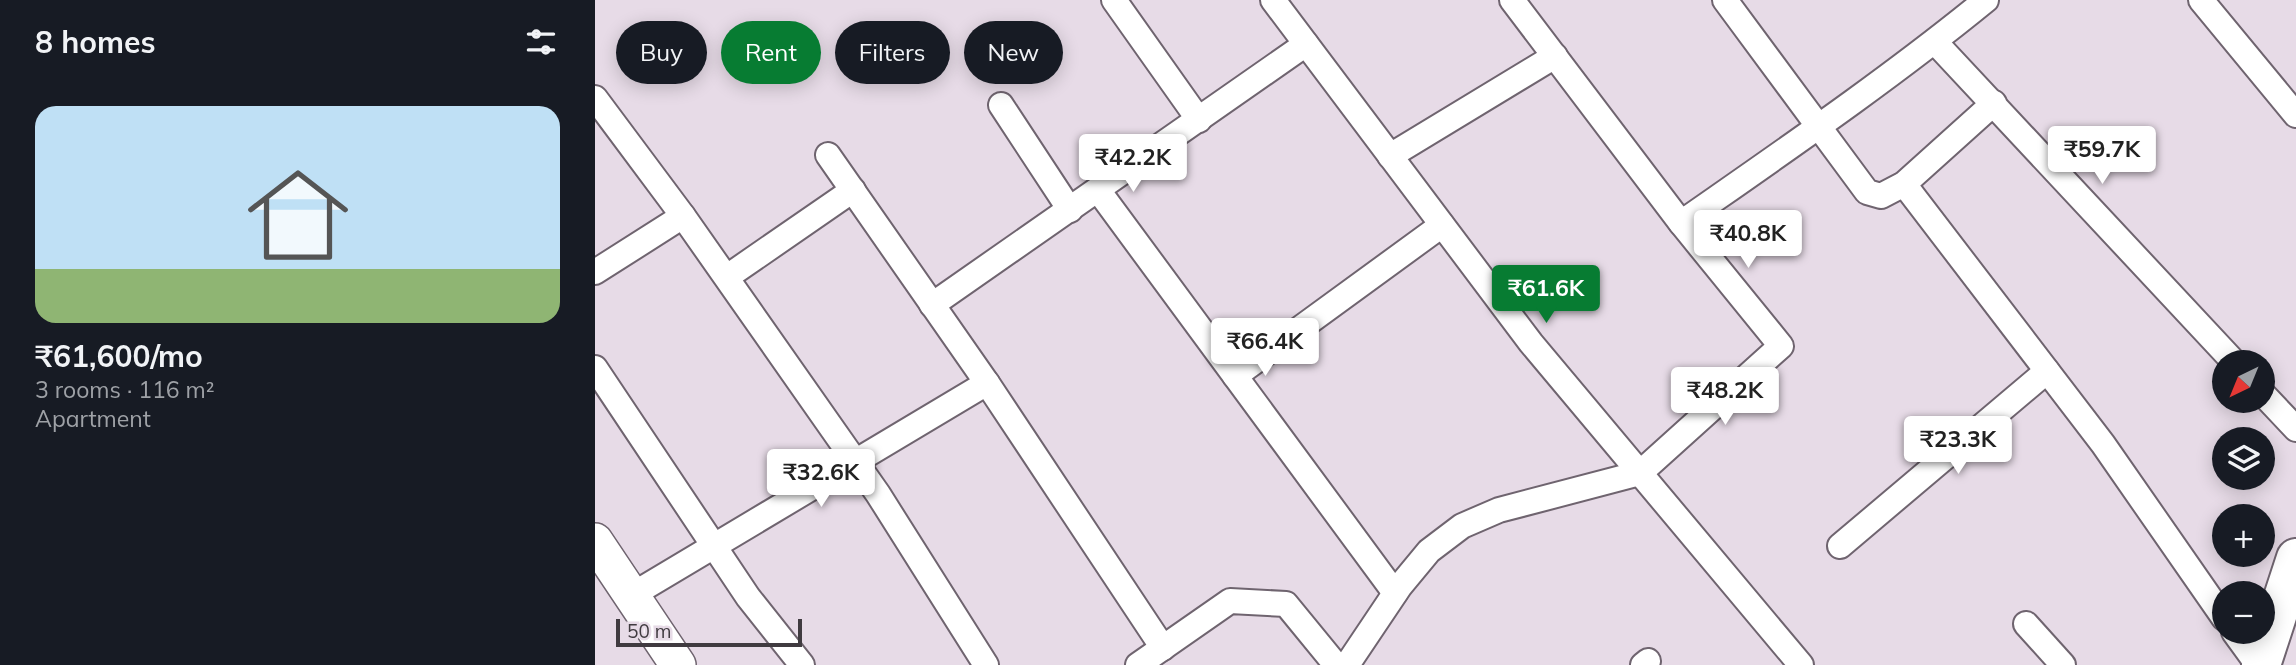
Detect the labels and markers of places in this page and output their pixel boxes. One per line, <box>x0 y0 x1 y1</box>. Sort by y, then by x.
pin: ₹59.7K <box>2045 127 2159 186</box>
pin: ₹42.2K <box>1076 134 1190 194</box>
pin: ₹40.8K <box>1691 210 1805 270</box>
pin: ₹61.6K <box>1489 266 1603 325</box>
pin: ₹66.4K <box>1208 318 1322 378</box>
pin: ₹48.2K <box>1668 368 1782 427</box>
pin: ₹23.3K <box>1901 416 2015 476</box>
pin: ₹32.6K <box>764 449 878 509</box>

